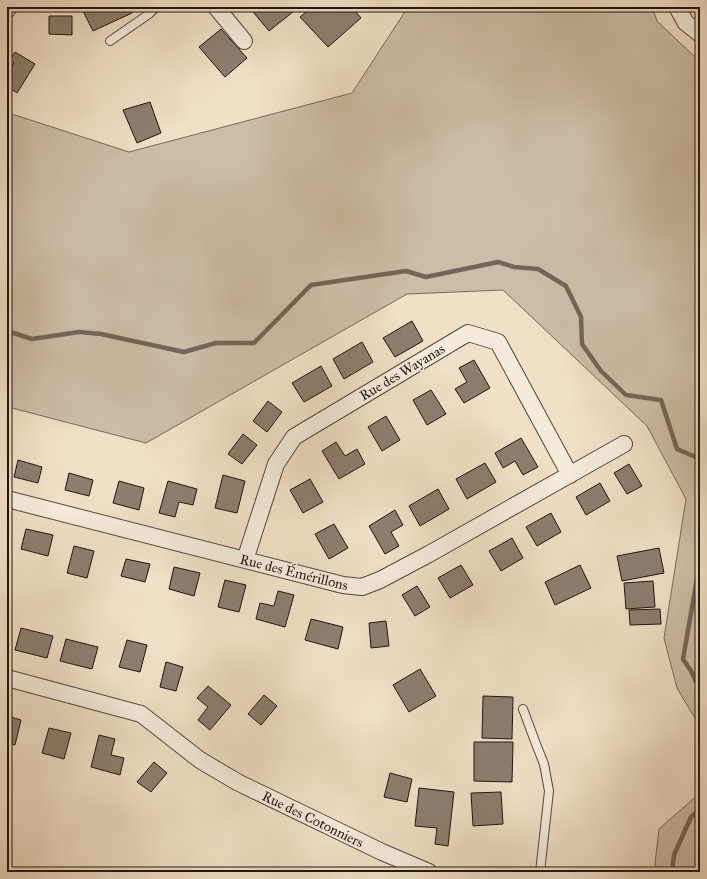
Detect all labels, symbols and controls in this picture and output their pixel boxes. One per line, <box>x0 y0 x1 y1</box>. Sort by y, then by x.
street label: Rue des Wayanas <box>357 340 448 405</box>
street label: Rue des Émérillons <box>238 549 350 594</box>
street label: Rue des Cotonniers <box>259 787 366 851</box>

